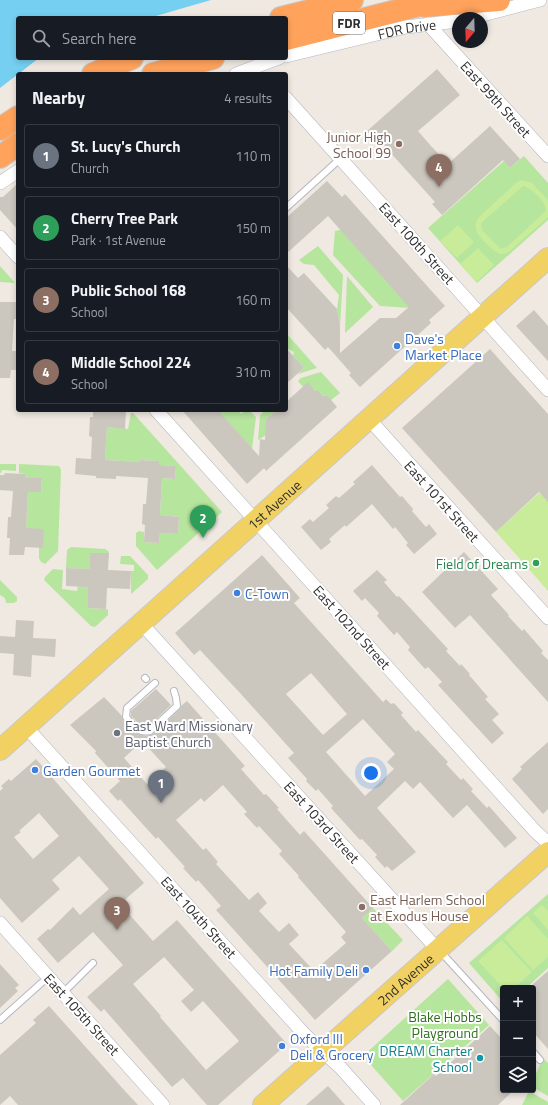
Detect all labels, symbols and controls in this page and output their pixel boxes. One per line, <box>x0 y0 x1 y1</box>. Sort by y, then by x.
road number: FDR <box>333 12 365 34</box>
north arrow <box>452 12 488 48</box>
street label: FDR Drive <box>375 13 437 44</box>
search box <box>16 16 288 60</box>
icon: search <box>30 27 52 49</box>
text: Search here <box>62 27 136 50</box>
street label: East 99th Street <box>456 56 536 142</box>
text: Nearby <box>32 85 85 111</box>
text: 4 results <box>224 88 272 108</box>
place label: Junior High School 99 <box>326 126 391 163</box>
text: St. Lucy's Church <box>71 135 181 158</box>
marker: Junior High School 99 <box>394 139 404 149</box>
text: 1 <box>42 146 50 166</box>
text: 110 m <box>235 146 271 166</box>
pin: 4 <box>426 154 452 187</box>
text: Church <box>71 158 109 178</box>
street label: East 100th Street <box>374 197 460 289</box>
text: Cherry Tree Park <box>71 207 178 230</box>
text: 2 <box>42 218 50 238</box>
text: 150 m <box>235 218 271 238</box>
text: Park · 1st Avenue <box>71 230 166 250</box>
text: Public School 168 <box>71 279 186 302</box>
text: 3 <box>42 290 50 310</box>
text: 160 m <box>235 290 271 310</box>
text: School <box>71 302 107 322</box>
place label: Dave's Market Place <box>405 328 482 365</box>
marker: Dave's Market Place <box>392 341 402 351</box>
text: Middle School 224 <box>71 351 191 374</box>
text: 4 <box>42 362 50 382</box>
text: 310 m <box>235 362 271 382</box>
text: School <box>71 374 107 394</box>
street label: East 101st Street <box>400 456 484 546</box>
street label: 1st Avenue <box>242 474 305 534</box>
pin: 2 <box>190 505 216 538</box>
place label: Field of Dreams <box>436 553 528 574</box>
marker: Field of Dreams <box>531 558 541 568</box>
street label: East 102nd Street <box>308 580 396 674</box>
place label: C-Town <box>245 583 289 604</box>
marker: C-Town <box>232 588 242 598</box>
place label: East Ward Missionary Baptist Church <box>125 715 253 752</box>
marker: East Ward Missionary Baptist Church <box>112 728 122 738</box>
place label: Garden Gourmet <box>43 760 140 781</box>
your location <box>361 763 381 783</box>
marker: Garden Gourmet <box>30 765 40 775</box>
pin: 1 <box>148 770 174 803</box>
street label: East 103rd Street <box>279 776 365 868</box>
street label: East 104th Street <box>156 871 242 963</box>
place label: East Harlem School at Exodus House <box>370 889 485 926</box>
pin: 3 <box>104 897 130 930</box>
marker: East Harlem School at Exodus House <box>357 902 367 912</box>
street label: 2nd Avenue <box>372 948 438 1010</box>
place label: Hot Family Deli <box>269 960 358 981</box>
marker: Hot Family Deli <box>361 965 371 975</box>
street label: East 105th Street <box>39 968 125 1060</box>
map controls <box>500 985 536 1093</box>
button: + <box>500 985 536 1021</box>
park label: Blake Hobbs Playground <box>408 1006 482 1043</box>
button: − <box>500 1021 536 1057</box>
place label: Oxford III Deli & Grocery <box>290 1028 374 1065</box>
place label: DREAM Charter School <box>380 1040 472 1077</box>
marker: Oxford III Deli & Grocery <box>277 1041 287 1051</box>
marker: DREAM Charter School <box>475 1053 485 1063</box>
button: layers <box>500 1057 536 1093</box>

